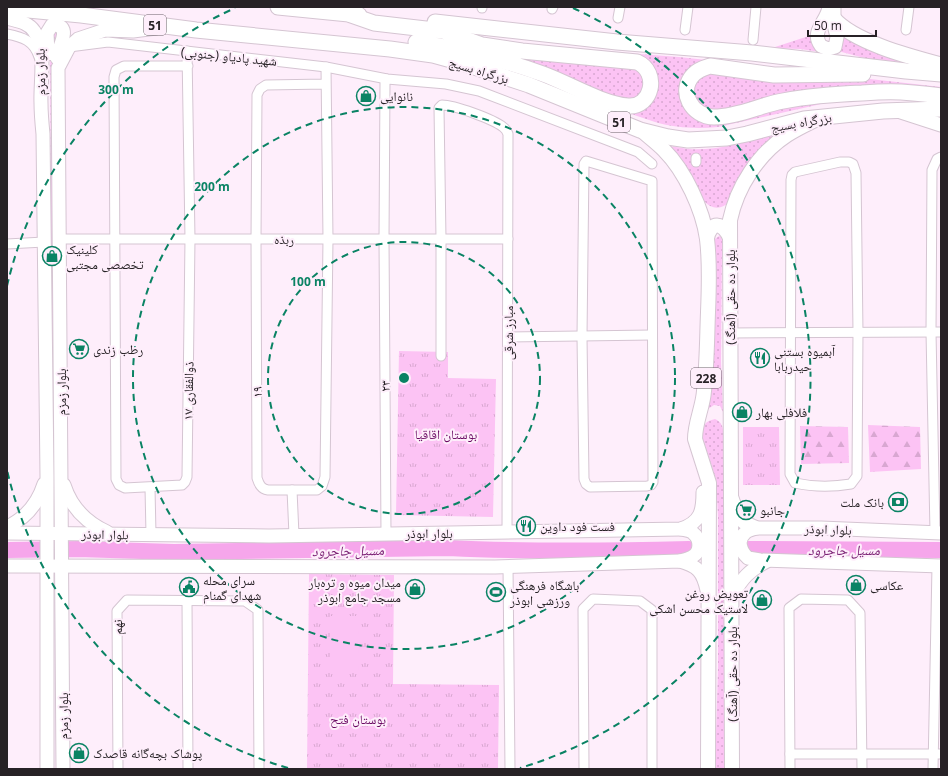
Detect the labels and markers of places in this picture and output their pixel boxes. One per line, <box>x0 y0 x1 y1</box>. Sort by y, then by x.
shop icon: نانوایی <box>355 85 377 107</box>
place label: نانوایی <box>380 87 413 105</box>
place label: کلینیک تخصصی مجتبی <box>66 240 144 273</box>
shop icon: کلینیک تخصصی مجتبی <box>41 245 63 267</box>
supermarket icon: رطب زندی <box>68 338 90 360</box>
place label: رطب زندی <box>93 340 143 358</box>
place label: آبمیوه بستنی حیدربابا <box>774 342 836 375</box>
restaurant icon: آبمیوه بستنی حیدربابا <box>749 347 771 369</box>
centre of rings <box>397 371 411 385</box>
shop icon: فلافلی بهار <box>731 401 753 423</box>
place label: فلافلی بهار <box>755 403 807 421</box>
bank icon: بانک ملت <box>887 491 909 513</box>
place label: بانک ملت <box>840 493 884 511</box>
supermarket icon: جانبو <box>735 499 757 521</box>
place label: جانبو <box>760 501 785 519</box>
restaurant icon: فست فود داوین <box>515 515 537 537</box>
place label: فست فود داوین <box>540 517 615 535</box>
place label: سرای محله شهدای گمنام <box>203 571 261 604</box>
place label: میدان میوه و تره‌بار مسجد جامع ابوذر <box>307 573 401 607</box>
shop icon: عکاسى <box>845 574 867 596</box>
public building icon: سرای محله شهدای گمنام <box>178 576 200 598</box>
place label: باشگاه فرهنگی ورزشی ابوذر <box>509 576 579 609</box>
place label: عکاسى <box>870 576 904 594</box>
shop icon: میدان میوه و تره‌بار مسجد جامع ابوذر <box>404 578 426 600</box>
sports icon: باشگاه فرهنگی ورزشی ابوذر <box>485 581 507 603</box>
place label: تعویض روغن لاستیک محسن اشکی <box>649 584 748 617</box>
shop icon: تعویض روغن لاستیک محسن اشکی <box>751 589 773 611</box>
shop icon: پوشاک بچه‌گانه قاصدک <box>68 742 90 764</box>
place label: پوشاک بچه‌گانه قاصدک <box>93 744 202 762</box>

